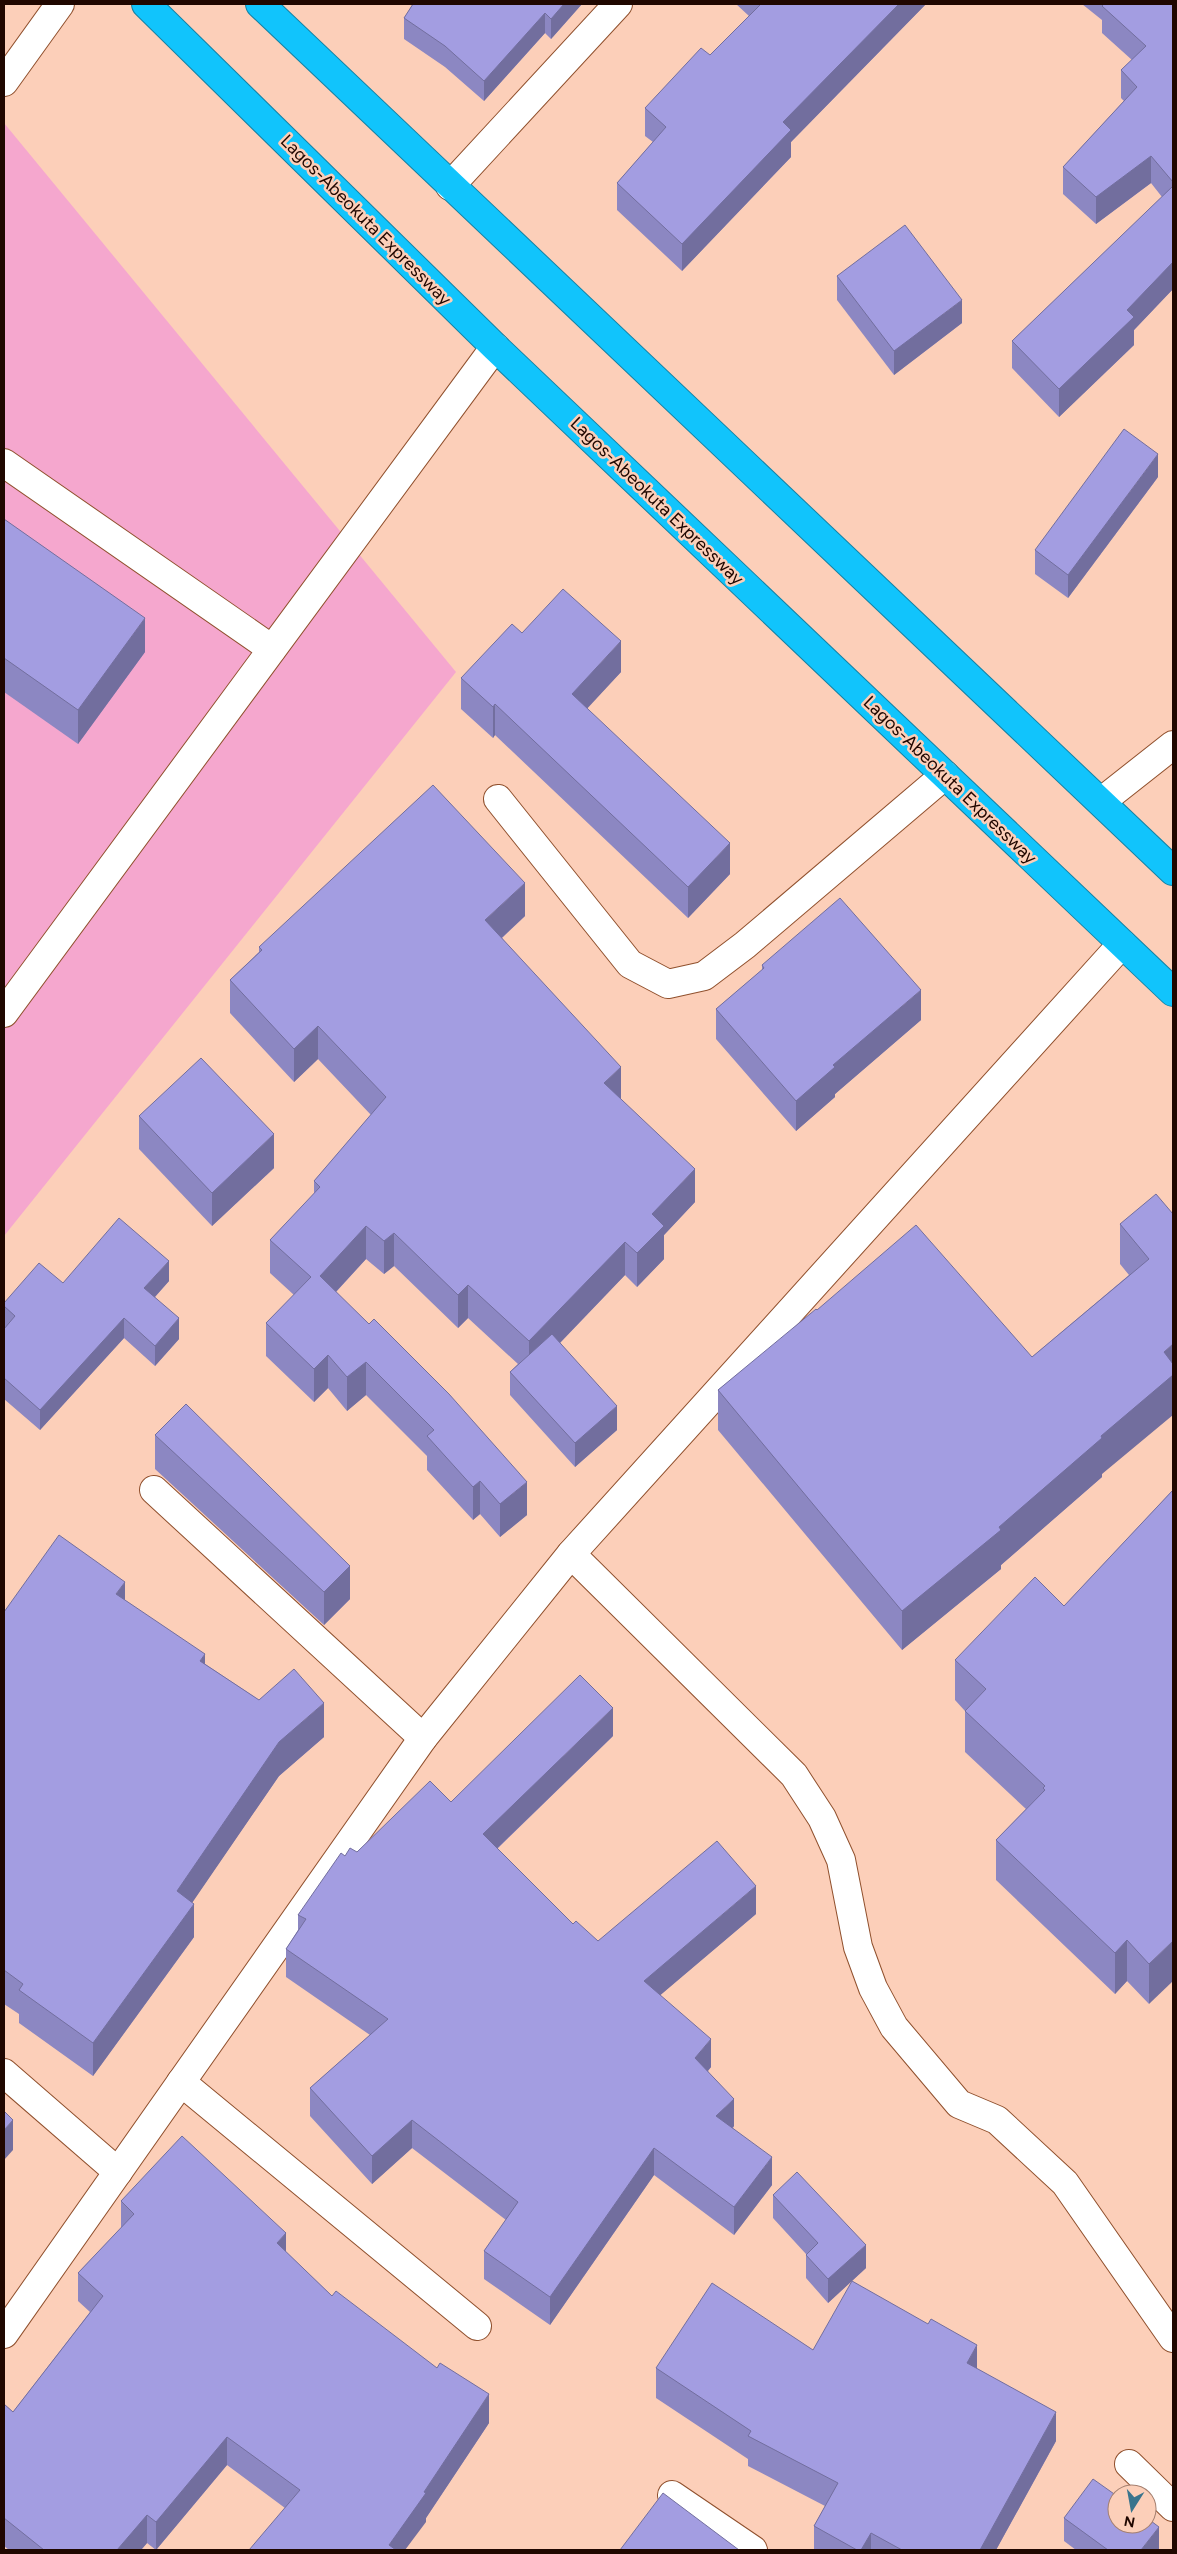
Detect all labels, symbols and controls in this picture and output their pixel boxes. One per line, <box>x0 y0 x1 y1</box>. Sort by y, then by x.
street label: Lagos-Abeokuta Expressway <box>276 130 456 310</box>
street label: Lagos-Abeokuta Expressway <box>566 412 749 590</box>
street label: Lagos-Abeokuta Expressway <box>859 691 1042 869</box>
north arrow <box>1107 2484 1157 2534</box>
text: N <box>1123 2512 1137 2531</box>

